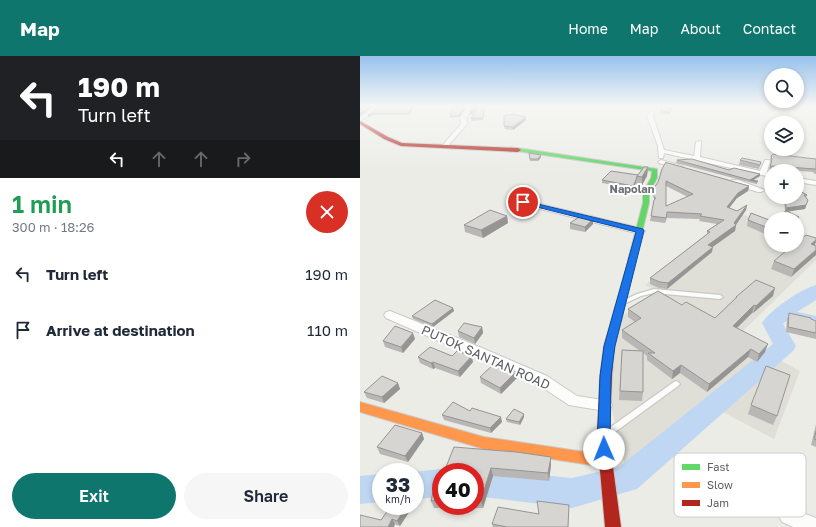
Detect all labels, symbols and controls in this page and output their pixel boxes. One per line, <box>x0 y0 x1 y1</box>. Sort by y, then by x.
text: Map <box>20 17 60 40</box>
text: Home <box>568 20 608 37</box>
text: Map <box>630 20 658 37</box>
text: About <box>680 20 721 37</box>
text: Contact <box>743 20 796 37</box>
map controls <box>764 68 804 252</box>
button: search <box>764 68 804 108</box>
text: 190 m <box>78 70 160 103</box>
icon: left <box>12 72 64 124</box>
text: Turn left <box>78 104 151 126</box>
button: layers <box>764 116 804 156</box>
icon: left <box>106 148 128 170</box>
icon: ahead <box>148 148 170 170</box>
icon: ahead <box>190 148 212 170</box>
icon: right <box>232 148 254 170</box>
button: + <box>764 164 804 204</box>
district label: Napolan <box>610 182 655 195</box>
pin <box>506 185 540 219</box>
text: 1 min <box>12 189 72 218</box>
button: close <box>306 191 348 233</box>
icon: arrive <box>512 191 534 213</box>
button: − <box>764 212 804 252</box>
text: 300 m · 18:26 <box>12 219 94 235</box>
icon: left <box>12 263 34 285</box>
text: Turn left <box>46 265 108 283</box>
text: 190 m <box>305 265 348 283</box>
icon: arrive <box>12 319 34 341</box>
text: Arrive at destination <box>46 321 195 339</box>
text: 110 m <box>307 321 348 339</box>
street label: PUTOK SANTAN ROAD <box>419 321 553 393</box>
position arrow <box>583 428 625 470</box>
legend <box>674 453 806 517</box>
text: Fast <box>707 460 730 473</box>
speed limit sign: 40 <box>432 463 484 515</box>
text: 33 <box>386 472 410 496</box>
button: Exit <box>12 473 176 519</box>
button: Share <box>184 473 348 519</box>
text: Slow <box>707 478 733 491</box>
text: km/h <box>385 493 411 505</box>
text: Jam <box>707 496 729 509</box>

